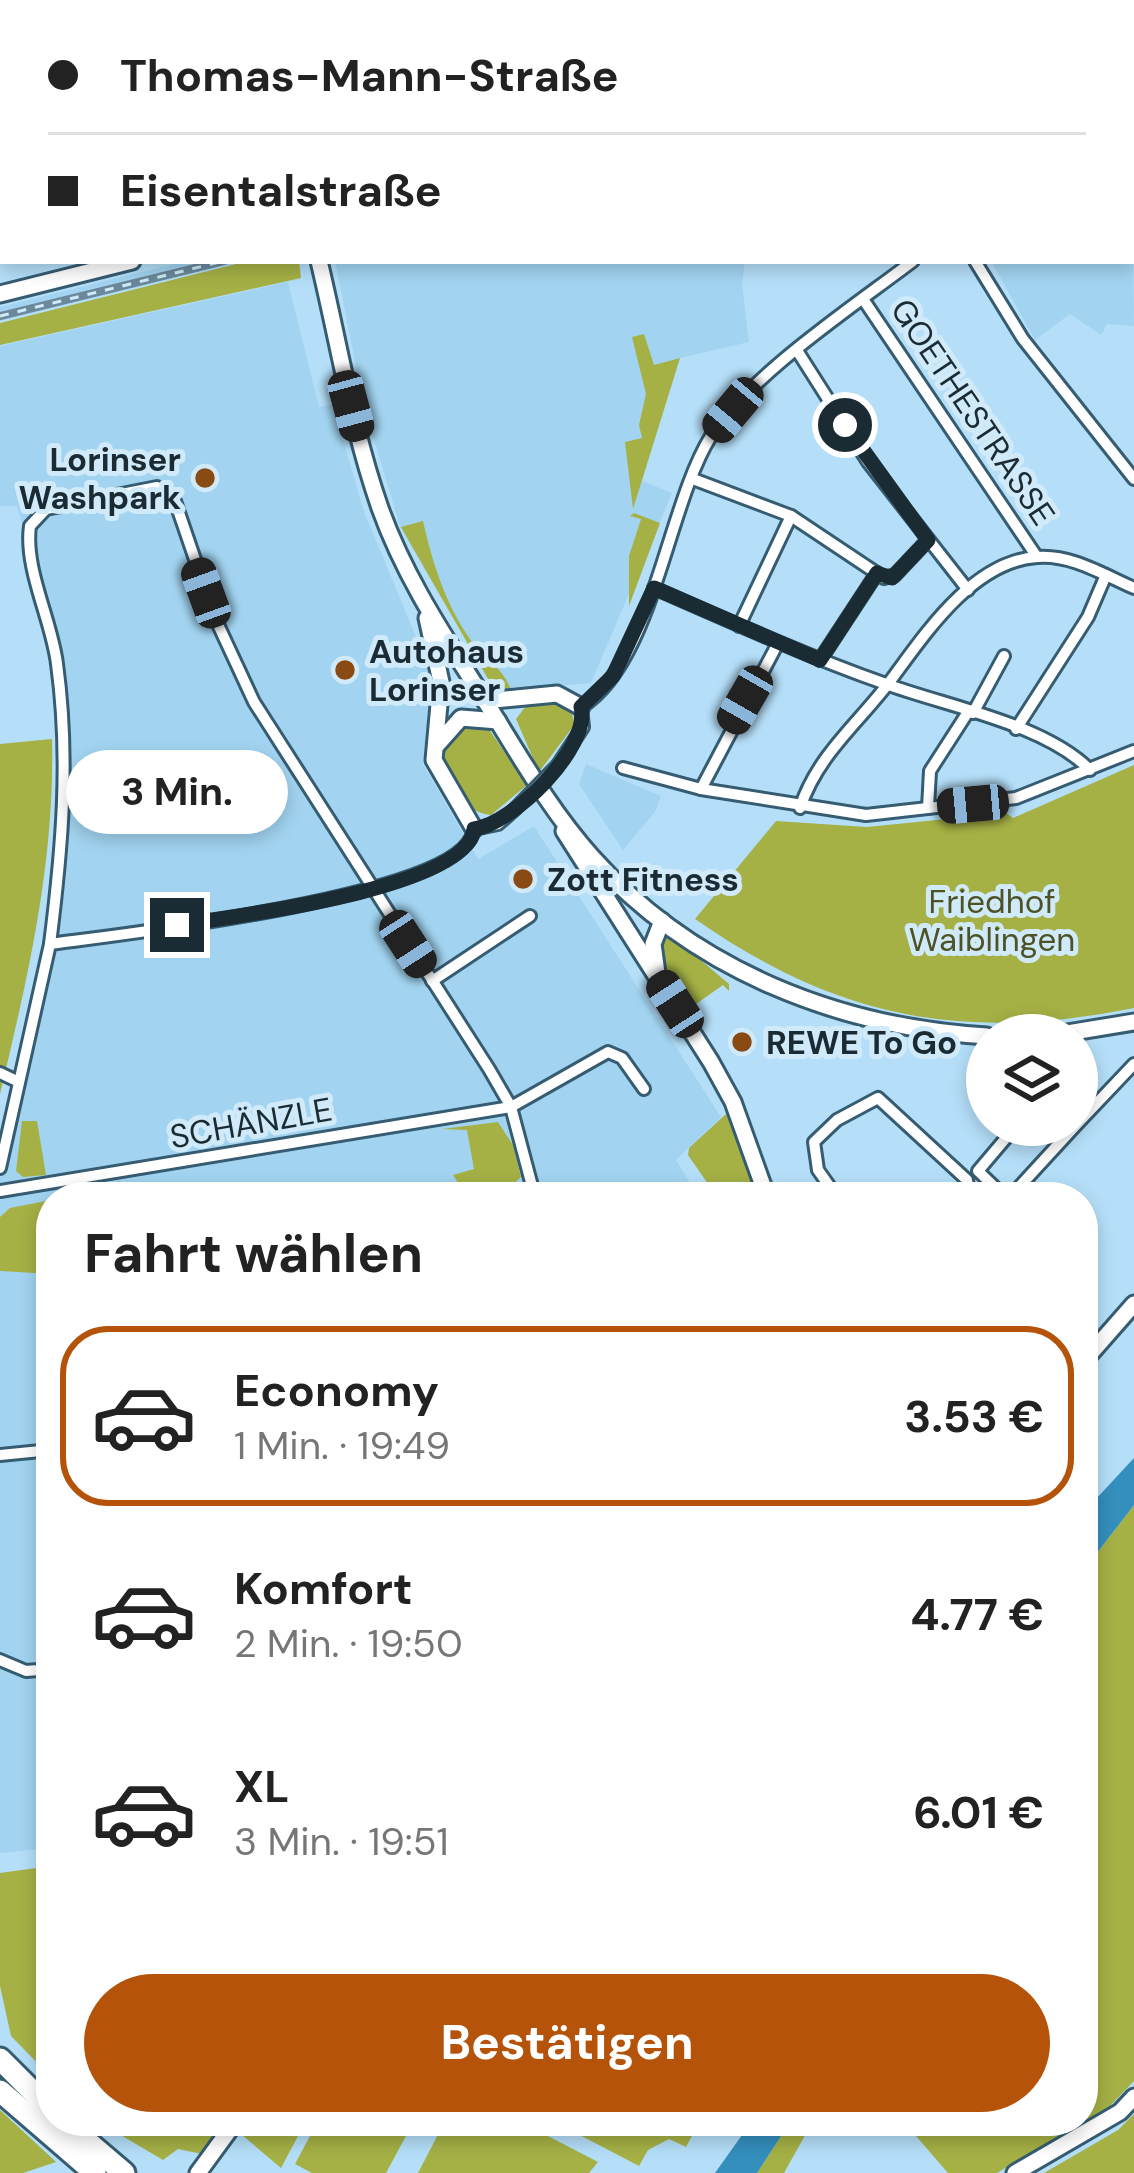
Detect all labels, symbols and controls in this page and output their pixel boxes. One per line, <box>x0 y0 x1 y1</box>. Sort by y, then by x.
text: Thomas-Mann-Straße <box>120 46 619 105</box>
text: Eisentalstraße <box>120 161 442 220</box>
street label: GOETHESTRASSE <box>881 290 1065 534</box>
car <box>324 367 378 445</box>
car <box>696 371 770 449</box>
route start <box>818 398 872 452</box>
place label: Lorinser Washpark <box>19 438 181 519</box>
marker: Lorinser Washpark <box>192 465 218 491</box>
car <box>177 553 235 633</box>
place label: Autohaus Lorinser <box>369 630 524 711</box>
marker: Autohaus Lorinser <box>332 657 358 683</box>
car <box>711 660 779 740</box>
callout: 3 Min. <box>66 751 288 835</box>
text: 3 Min. <box>121 766 233 817</box>
car <box>936 783 1010 825</box>
place label: Zott Fitness <box>547 858 739 901</box>
marker: Zott Fitness <box>510 866 536 892</box>
park label: Friedhof Waiblingen <box>909 880 1075 961</box>
route end <box>150 898 204 952</box>
car <box>373 904 443 984</box>
car <box>640 964 710 1044</box>
map controls <box>966 1014 1098 1146</box>
button: layers <box>966 1014 1098 1146</box>
place label: REWE To Go <box>766 1021 957 1064</box>
marker: REWE To Go <box>729 1029 755 1055</box>
street label: SCHÄNZLE <box>167 1088 335 1158</box>
text: Fahrt wählen <box>84 1218 423 1289</box>
text: Economy <box>234 1361 439 1420</box>
icon: car <box>90 1362 198 1470</box>
text: 3.53 € <box>904 1387 1044 1446</box>
text: 1 Min. · 19:49 <box>234 1420 450 1471</box>
text: Komfort <box>234 1559 412 1618</box>
icon: car <box>90 1560 198 1668</box>
text: 4.77 € <box>910 1585 1044 1644</box>
text: 2 Min. · 19:50 <box>234 1618 463 1669</box>
text: XL <box>234 1757 289 1816</box>
icon: car <box>90 1758 198 1866</box>
text: 6.01 € <box>913 1783 1044 1842</box>
text: 3 Min. · 19:51 <box>234 1816 449 1867</box>
button: Bestätigen <box>84 1974 1050 2112</box>

